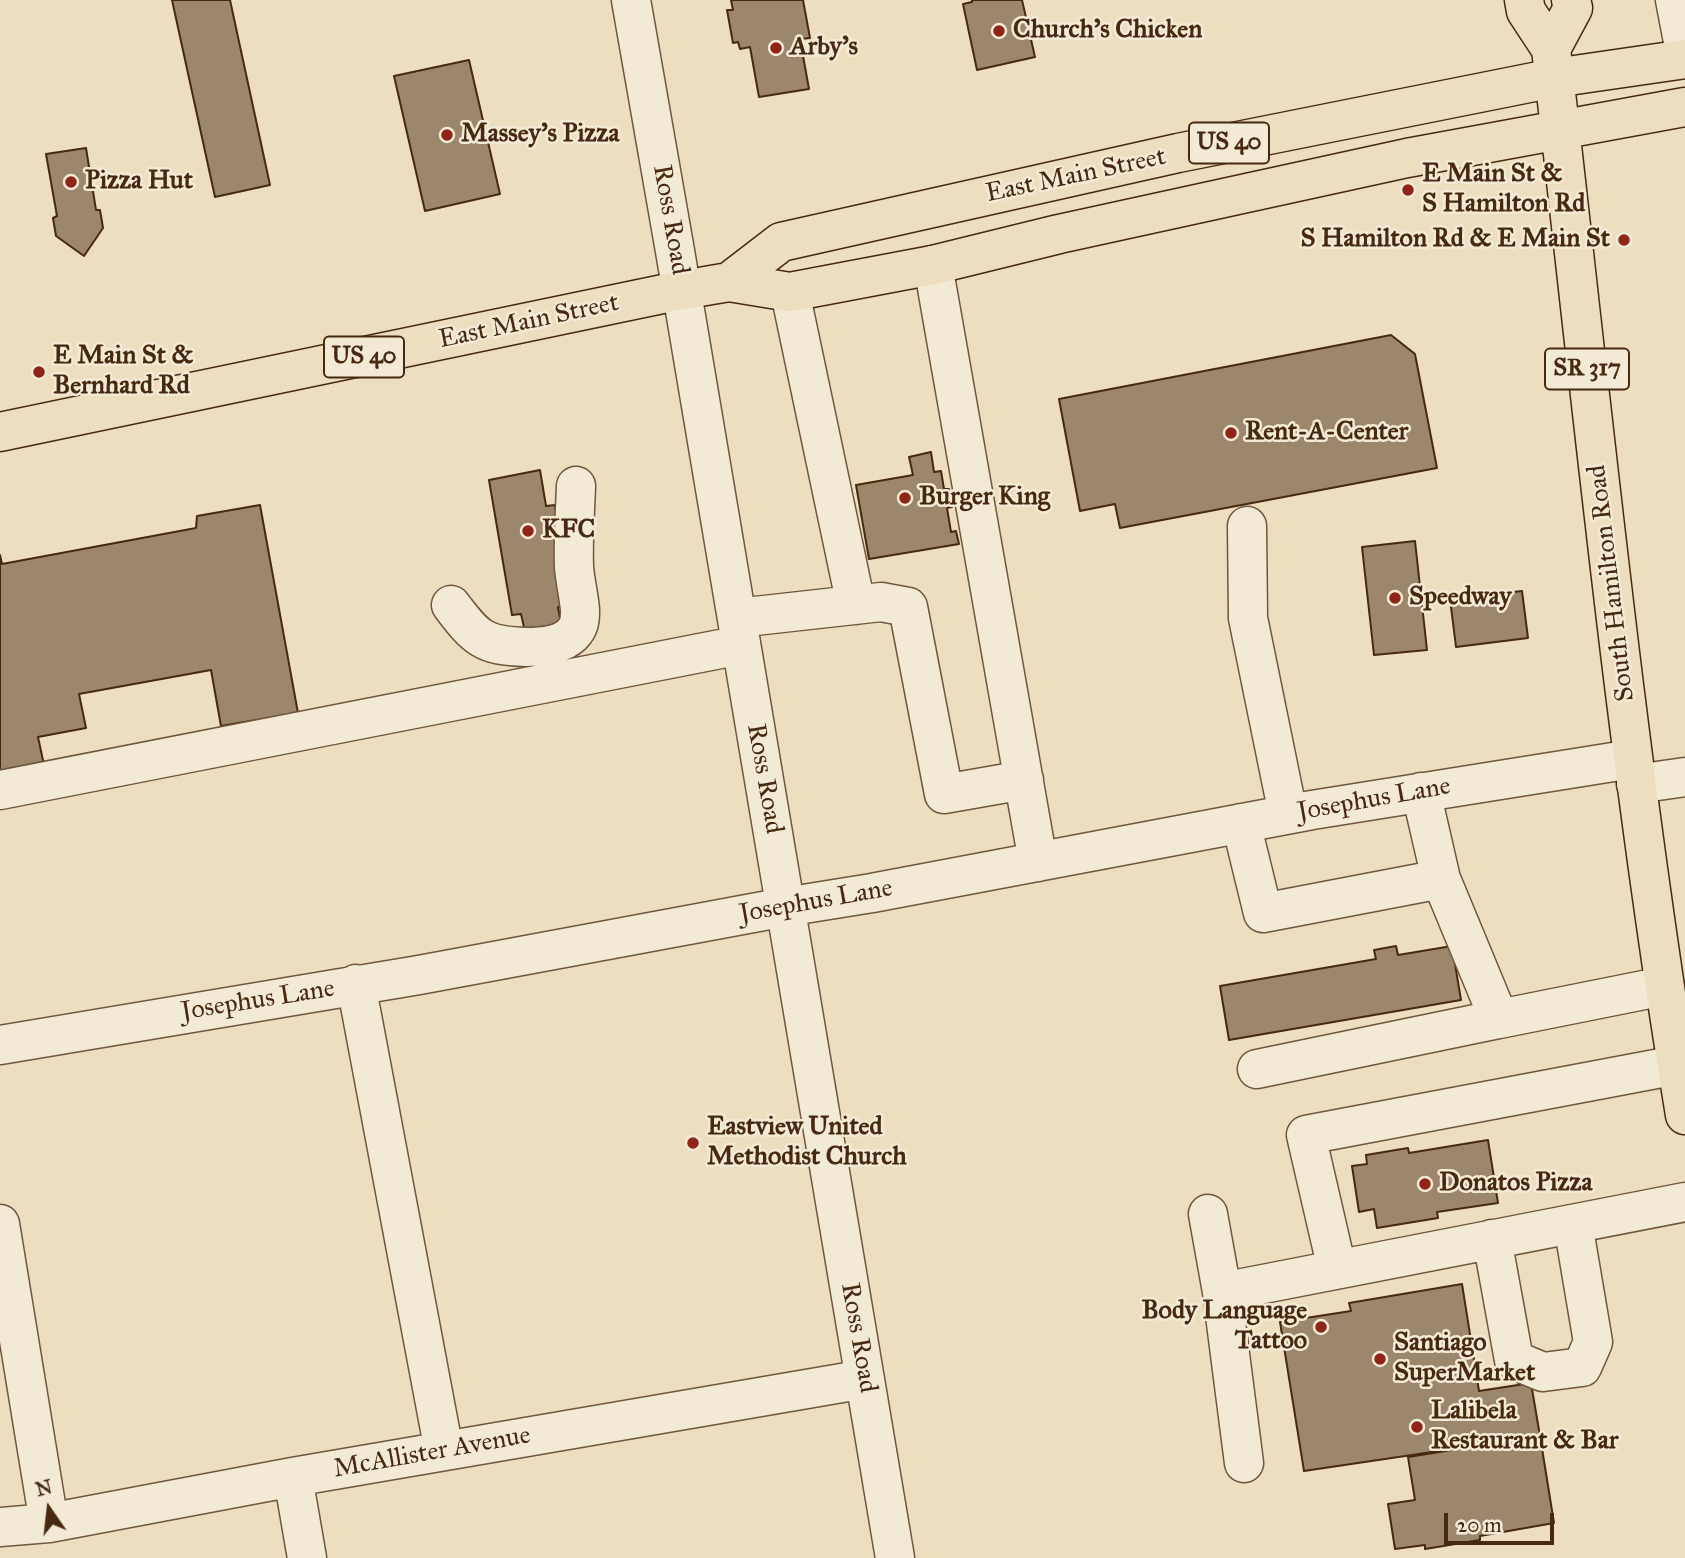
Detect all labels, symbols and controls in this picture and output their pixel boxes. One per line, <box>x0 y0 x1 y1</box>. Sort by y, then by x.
place label: Church's Chicken <box>1013 15 1202 47</box>
marker: Church's Chicken <box>991 23 1007 39</box>
place label: Arby's <box>790 32 858 64</box>
marker: Arby's <box>768 40 784 56</box>
place label: Massey's Pizza <box>461 119 620 151</box>
road number: US 40 <box>1189 122 1269 163</box>
marker: Massey's Pizza <box>439 127 455 143</box>
street label: East Main Street <box>983 142 1169 210</box>
place label: E Main St & S Hamilton Rd <box>1422 159 1585 220</box>
street label: Ross Road <box>645 162 695 278</box>
place label: Pizza Hut <box>85 166 193 198</box>
marker: Pizza Hut <box>63 174 79 190</box>
marker: E Main St & S Hamilton Rd <box>1400 182 1416 198</box>
place label: S Hamilton Rd & E Main St <box>1300 224 1610 256</box>
marker: S Hamilton Rd & E Main St <box>1616 232 1632 248</box>
street label: East Main Street <box>436 288 622 356</box>
road number: US 40 <box>324 336 404 378</box>
place label: E Main St & Bernhard Rd <box>53 341 194 402</box>
road number: SR 317 <box>1545 348 1629 390</box>
marker: E Main St & Bernhard Rd <box>31 364 47 380</box>
place label: Rent-A-Center <box>1245 417 1408 449</box>
marker: Rent-A-Center <box>1223 425 1239 441</box>
street label: South Hamilton Road <box>1582 463 1642 703</box>
place label: Burger King <box>919 482 1050 514</box>
marker: Burger King <box>897 490 913 506</box>
place label: KFC <box>542 515 595 547</box>
marker: KFC <box>520 523 536 539</box>
place label: Speedway <box>1409 582 1511 614</box>
marker: Speedway <box>1387 590 1403 606</box>
street label: Ross Road <box>739 721 789 837</box>
street label: Josephus Lane <box>1295 771 1453 829</box>
street label: Josephus Lane <box>737 873 895 931</box>
street label: Josephus Lane <box>179 973 337 1029</box>
place label: Eastview United Methodist Church <box>707 1112 907 1174</box>
marker: Eastview United Methodist Church <box>685 1135 701 1151</box>
place label: Donatos Pizza <box>1439 1168 1593 1200</box>
marker: Donatos Pizza <box>1417 1176 1433 1192</box>
street label: Ross Road <box>833 1280 883 1396</box>
place label: Body Language Tattoo <box>1141 1296 1307 1358</box>
marker: Body Language Tattoo <box>1313 1319 1329 1335</box>
place label: Santiago SuperMarket <box>1394 1328 1535 1390</box>
marker: Santiago SuperMarket <box>1372 1351 1388 1367</box>
place label: Lalibela Restaurant & Bar <box>1431 1396 1619 1458</box>
marker: Lalibela Restaurant & Bar <box>1409 1419 1425 1435</box>
street label: McAllister Avenue <box>331 1420 533 1486</box>
north arrow <box>14 1474 84 1544</box>
text: N <box>33 1475 54 1501</box>
scale bar <box>1447 1498 1557 1542</box>
text: 20 m <box>1457 1512 1502 1538</box>

